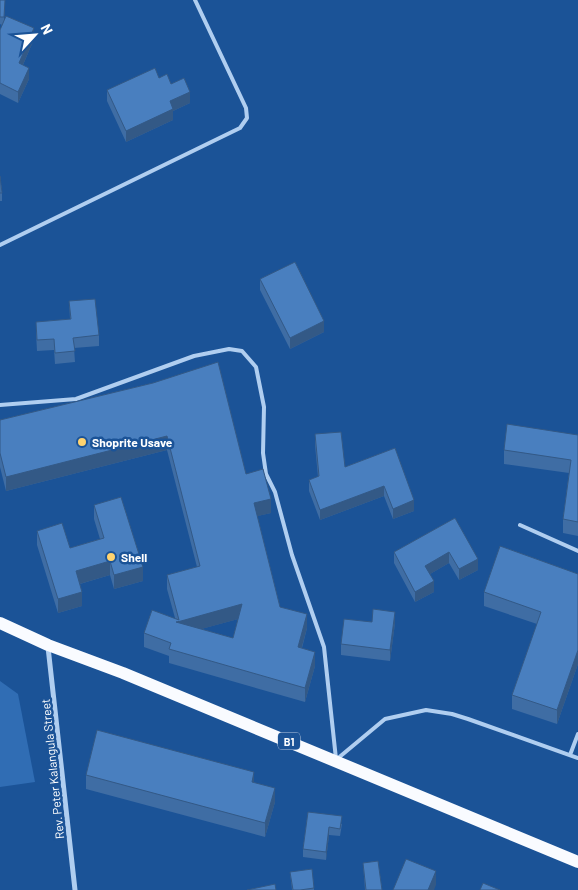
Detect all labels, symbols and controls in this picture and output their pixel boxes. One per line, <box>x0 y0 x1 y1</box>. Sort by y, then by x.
north arrow <box>10 10 60 60</box>
text: N <box>37 21 57 37</box>
place label: Shoprite Usave <box>92 435 173 449</box>
marker: Shoprite Usave <box>76 436 88 448</box>
place label: Shell <box>121 550 147 564</box>
marker: Shell <box>105 551 117 563</box>
street label: Rev. Peter Kalangula Street <box>38 698 66 840</box>
road number: B1 <box>278 732 300 749</box>

